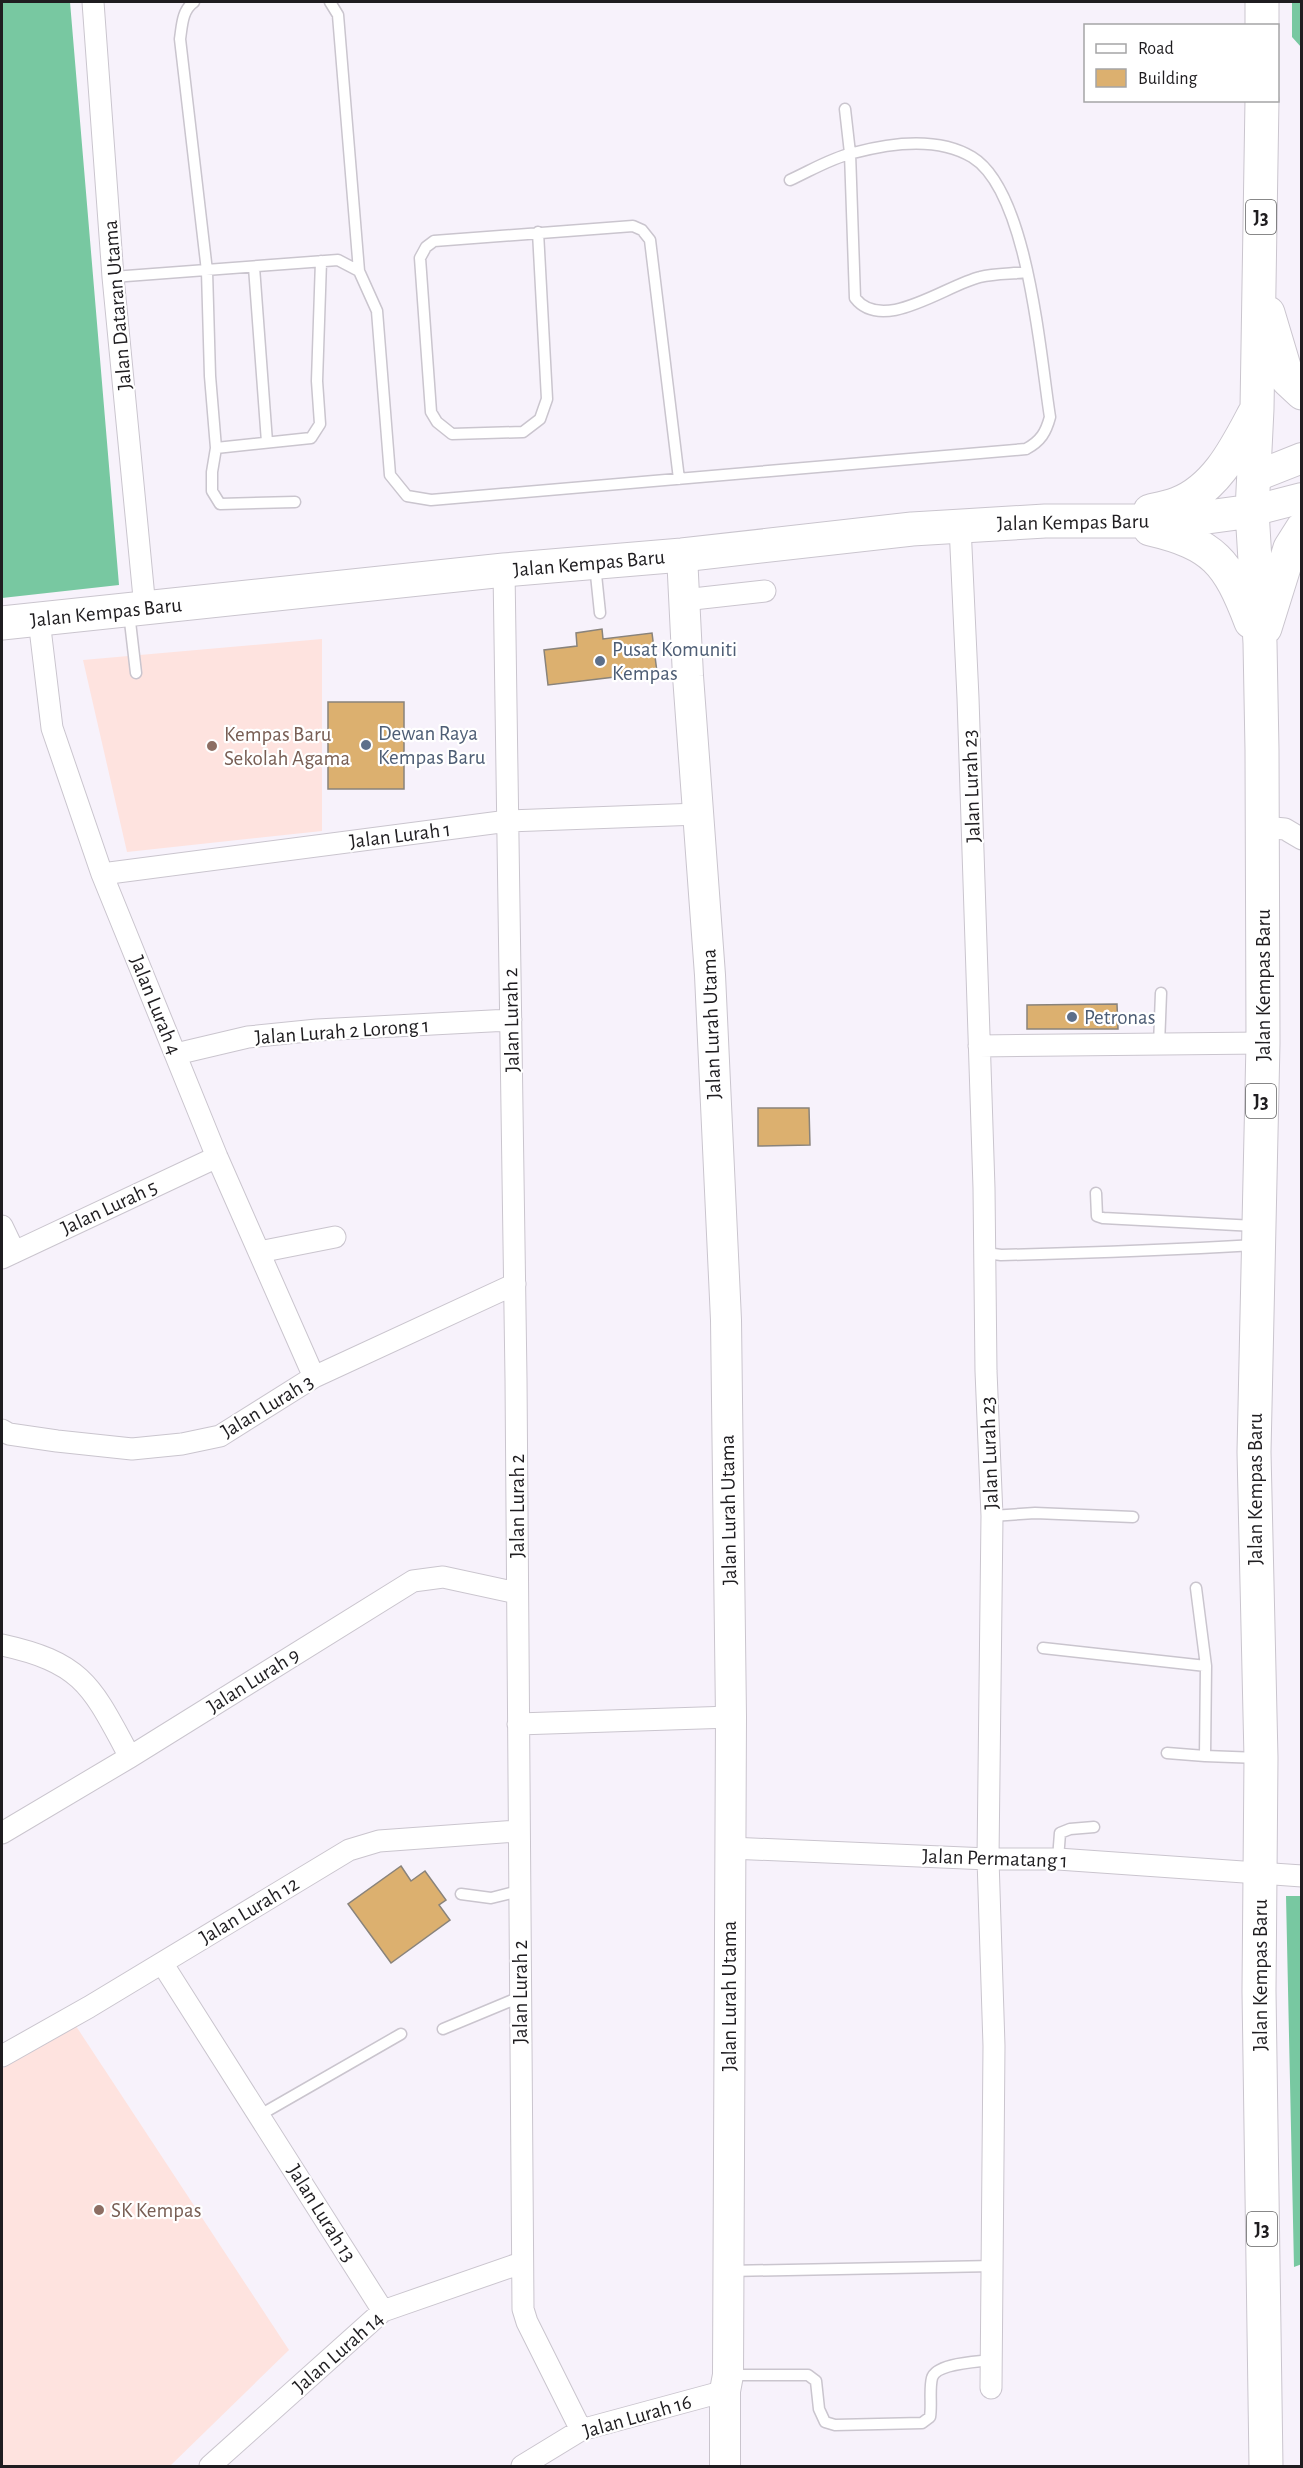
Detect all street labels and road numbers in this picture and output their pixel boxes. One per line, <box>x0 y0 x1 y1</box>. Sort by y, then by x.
road number: J3 <box>1246 200 1276 234</box>
street label: Jalan Dataran Utama <box>100 219 135 391</box>
street label: Jalan Kempas Baru <box>997 511 1150 534</box>
street label: Jalan Kempas Baru <box>512 546 666 581</box>
street label: Jalan Kempas Baru <box>29 594 183 631</box>
street label: Jalan Lurah 23 <box>959 729 984 843</box>
street label: Jalan Lurah 1 <box>348 819 452 852</box>
street label: Jalan Kempas Baru <box>1253 909 1274 1061</box>
street label: Jalan Lurah Utama <box>698 948 725 1100</box>
street label: Jalan Lurah 4 <box>126 953 185 1058</box>
street label: Jalan Lurah 2 <box>500 968 523 1072</box>
street label: Jalan Lurah 2 Lorong 1 <box>254 1015 430 1048</box>
road number: J3 <box>1246 1084 1276 1118</box>
street label: Jalan Lurah 5 <box>58 1176 161 1239</box>
street label: Jalan Lurah 3 <box>218 1371 317 1442</box>
street label: Jalan Lurah 23 <box>977 1396 1002 1510</box>
street label: Jalan Kempas Baru <box>1245 1413 1266 1565</box>
street label: Jalan Lurah Utama <box>717 1434 740 1585</box>
street label: Jalan Lurah 2 <box>507 1454 528 1558</box>
street label: Jalan Lurah 9 <box>203 1644 303 1717</box>
street label: Jalan Permatang 1 <box>922 1845 1068 1872</box>
street label: Jalan Lurah 12 <box>196 1873 302 1948</box>
street label: Jalan Kempas Baru <box>1250 1899 1271 2051</box>
street label: Jalan Lurah Utama <box>719 1920 740 2071</box>
street label: Jalan Lurah 2 <box>510 1940 531 2044</box>
street label: Jalan Lurah 13 <box>283 2161 360 2266</box>
road number: J3 <box>1247 2212 1277 2246</box>
street label: Jalan Lurah 14 <box>289 2308 387 2397</box>
street label: Jalan Lurah 16 <box>581 2391 694 2442</box>

